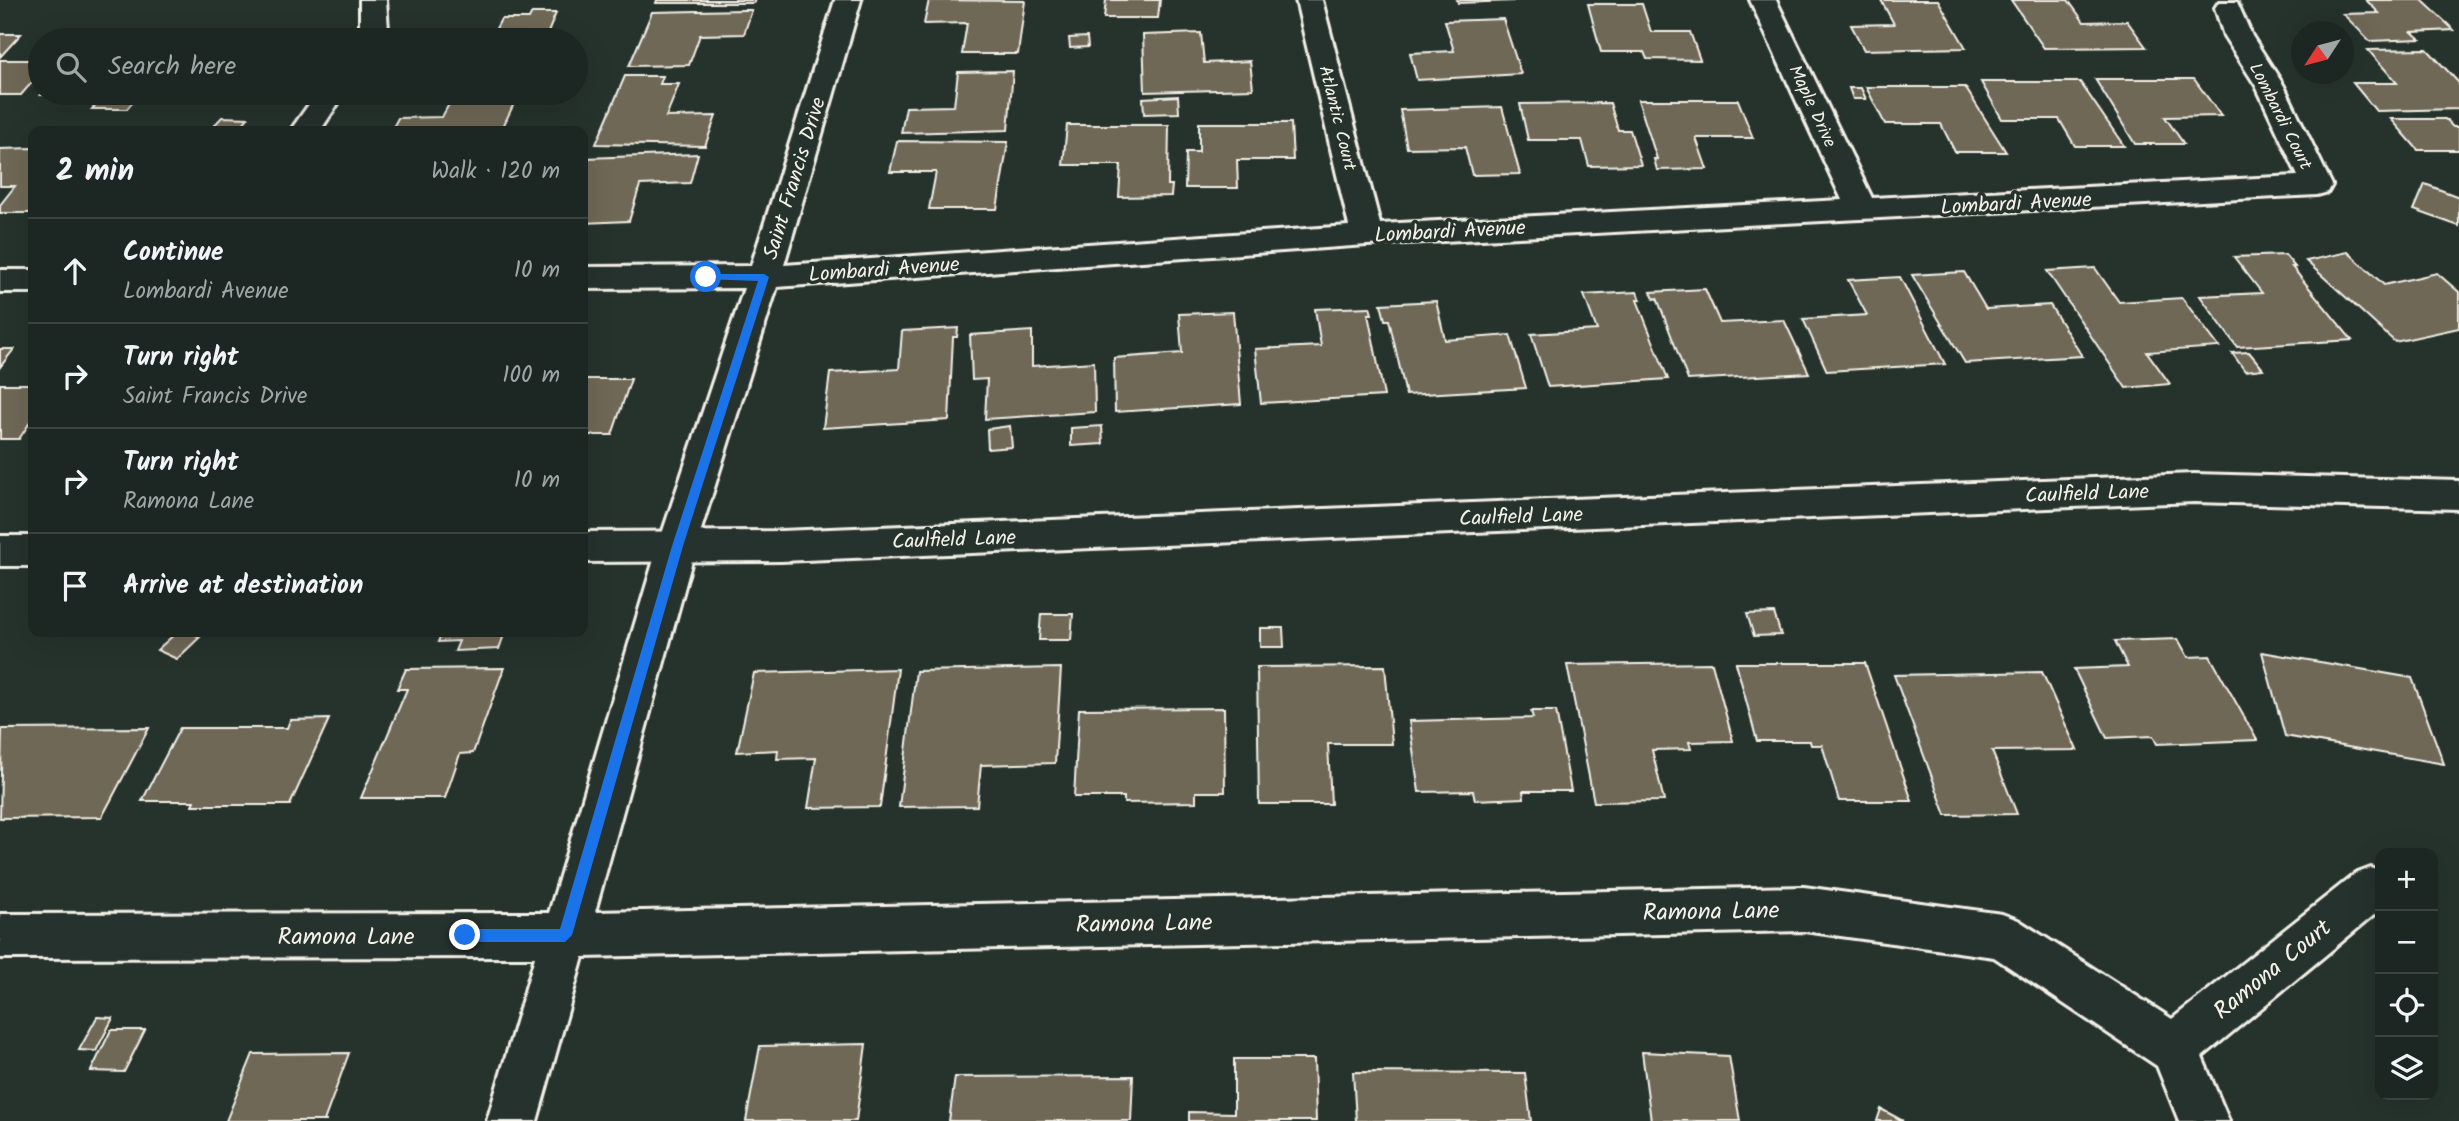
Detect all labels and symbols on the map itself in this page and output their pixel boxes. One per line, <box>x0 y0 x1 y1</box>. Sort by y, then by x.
north arrow <box>2291 21 2354 84</box>
street label: Lombardi Court <box>2240 58 2320 176</box>
street label: Maple Drive <box>1780 60 1843 153</box>
street label: Atlantic Court <box>1309 63 1364 175</box>
street label: Saint Francis Drive <box>755 93 836 264</box>
street label: Lombardi Avenue <box>1940 184 2093 225</box>
street label: Lombardi Avenue <box>1374 212 1527 253</box>
street label: Lombardi Avenue <box>808 249 961 292</box>
route start <box>690 261 721 292</box>
street label: Caulfield Lane <box>2024 476 2150 513</box>
street label: Caulfield Lane <box>1458 499 1584 536</box>
street label: Caulfield Lane <box>891 522 1017 559</box>
street label: Ramona Lane <box>1642 892 1780 933</box>
street label: Ramona Lane <box>1075 904 1213 945</box>
street label: Ramona Court <box>2205 910 2341 1030</box>
street label: Ramona Lane <box>278 918 415 957</box>
route end <box>449 919 480 950</box>

